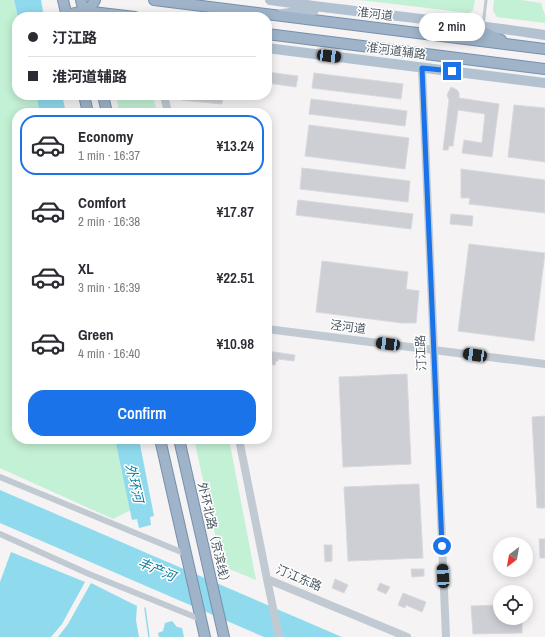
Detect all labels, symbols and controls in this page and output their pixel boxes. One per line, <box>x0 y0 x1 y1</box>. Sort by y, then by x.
street label: 淮河道 <box>356 4 394 24</box>
callout: 2 min <box>419 13 485 41</box>
text: 2 min <box>438 18 466 35</box>
text: 汀江路 <box>52 27 97 48</box>
street label: 淮河道辅路 <box>365 39 427 63</box>
car <box>316 49 342 63</box>
route end <box>443 62 461 80</box>
text: 淮河道辅路 <box>52 66 127 87</box>
text: Economy <box>78 126 133 147</box>
icon: car <box>30 127 66 163</box>
text: ¥13.24 <box>216 135 254 156</box>
text: 1 min · 16:37 <box>78 147 140 164</box>
text: Comfort <box>78 192 126 213</box>
icon: car <box>30 193 66 229</box>
text: ¥17.87 <box>216 201 254 222</box>
text: 2 min · 16:38 <box>78 213 140 230</box>
text: XL <box>78 258 94 279</box>
icon: car <box>30 259 66 295</box>
text: ¥22.51 <box>216 267 254 288</box>
text: 3 min · 16:39 <box>78 279 140 296</box>
street label: 泾河道 <box>329 317 367 337</box>
text: Green <box>78 324 114 345</box>
icon: car <box>30 325 66 361</box>
text: ¥10.98 <box>216 333 254 354</box>
street label: 汀江路 <box>412 335 430 371</box>
car <box>375 337 401 351</box>
text: 4 min · 16:40 <box>78 345 140 362</box>
car <box>462 347 488 363</box>
button: Confirm <box>28 390 256 436</box>
water label: 外环河 <box>122 462 148 507</box>
street label: 外环北路（京滨线） <box>194 481 234 589</box>
route start <box>433 537 451 555</box>
north arrow <box>493 537 533 577</box>
map controls <box>493 537 533 625</box>
water label: 丰产河 <box>136 554 181 586</box>
street label: 汀江东路 <box>274 561 324 595</box>
car <box>436 564 450 588</box>
button: locate <box>493 585 533 625</box>

